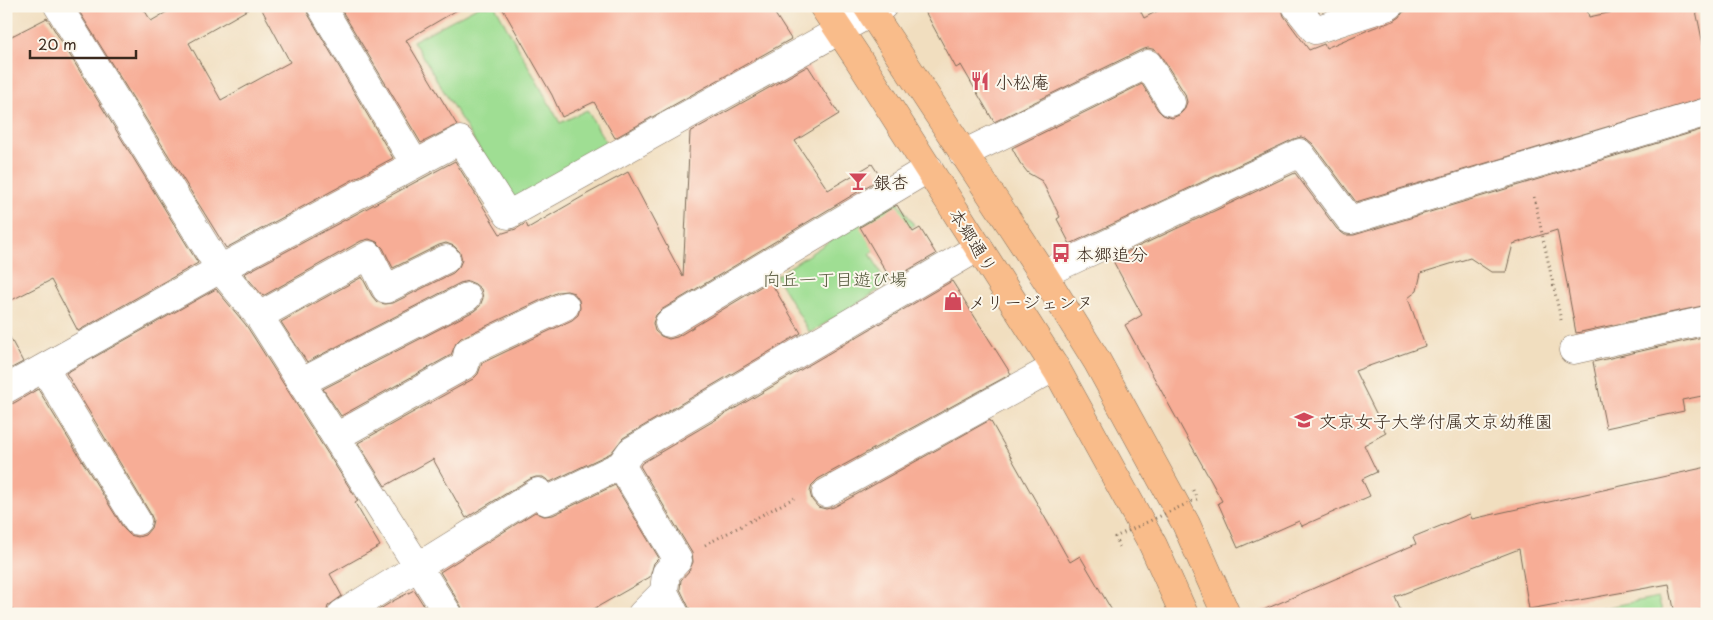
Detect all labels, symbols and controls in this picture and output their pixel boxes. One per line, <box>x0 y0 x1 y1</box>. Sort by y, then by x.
scale bar <box>30 28 136 60</box>
text: 20 m <box>38 32 77 55</box>
place label: 小松庵 <box>995 68 1049 95</box>
restaurant icon: 小松庵 <box>969 70 991 92</box>
place label: 銀杏 <box>873 168 909 195</box>
bar icon: 銀杏 <box>847 170 869 192</box>
street label: 本郷通り <box>943 202 1005 278</box>
place label: 本郷追分 <box>1076 240 1148 267</box>
bus stop icon: 本郷追分 <box>1050 242 1072 264</box>
park label: 向丘一丁目遊び場 <box>763 265 907 292</box>
place label: メリージェンヌ <box>968 288 1094 315</box>
shop icon: メリージェンヌ <box>942 290 964 312</box>
place label: 文京女子大学付属文京幼稚園 <box>1319 407 1553 434</box>
school or university icon: 文京女子大学付属文京幼稚園 <box>1293 409 1315 431</box>

